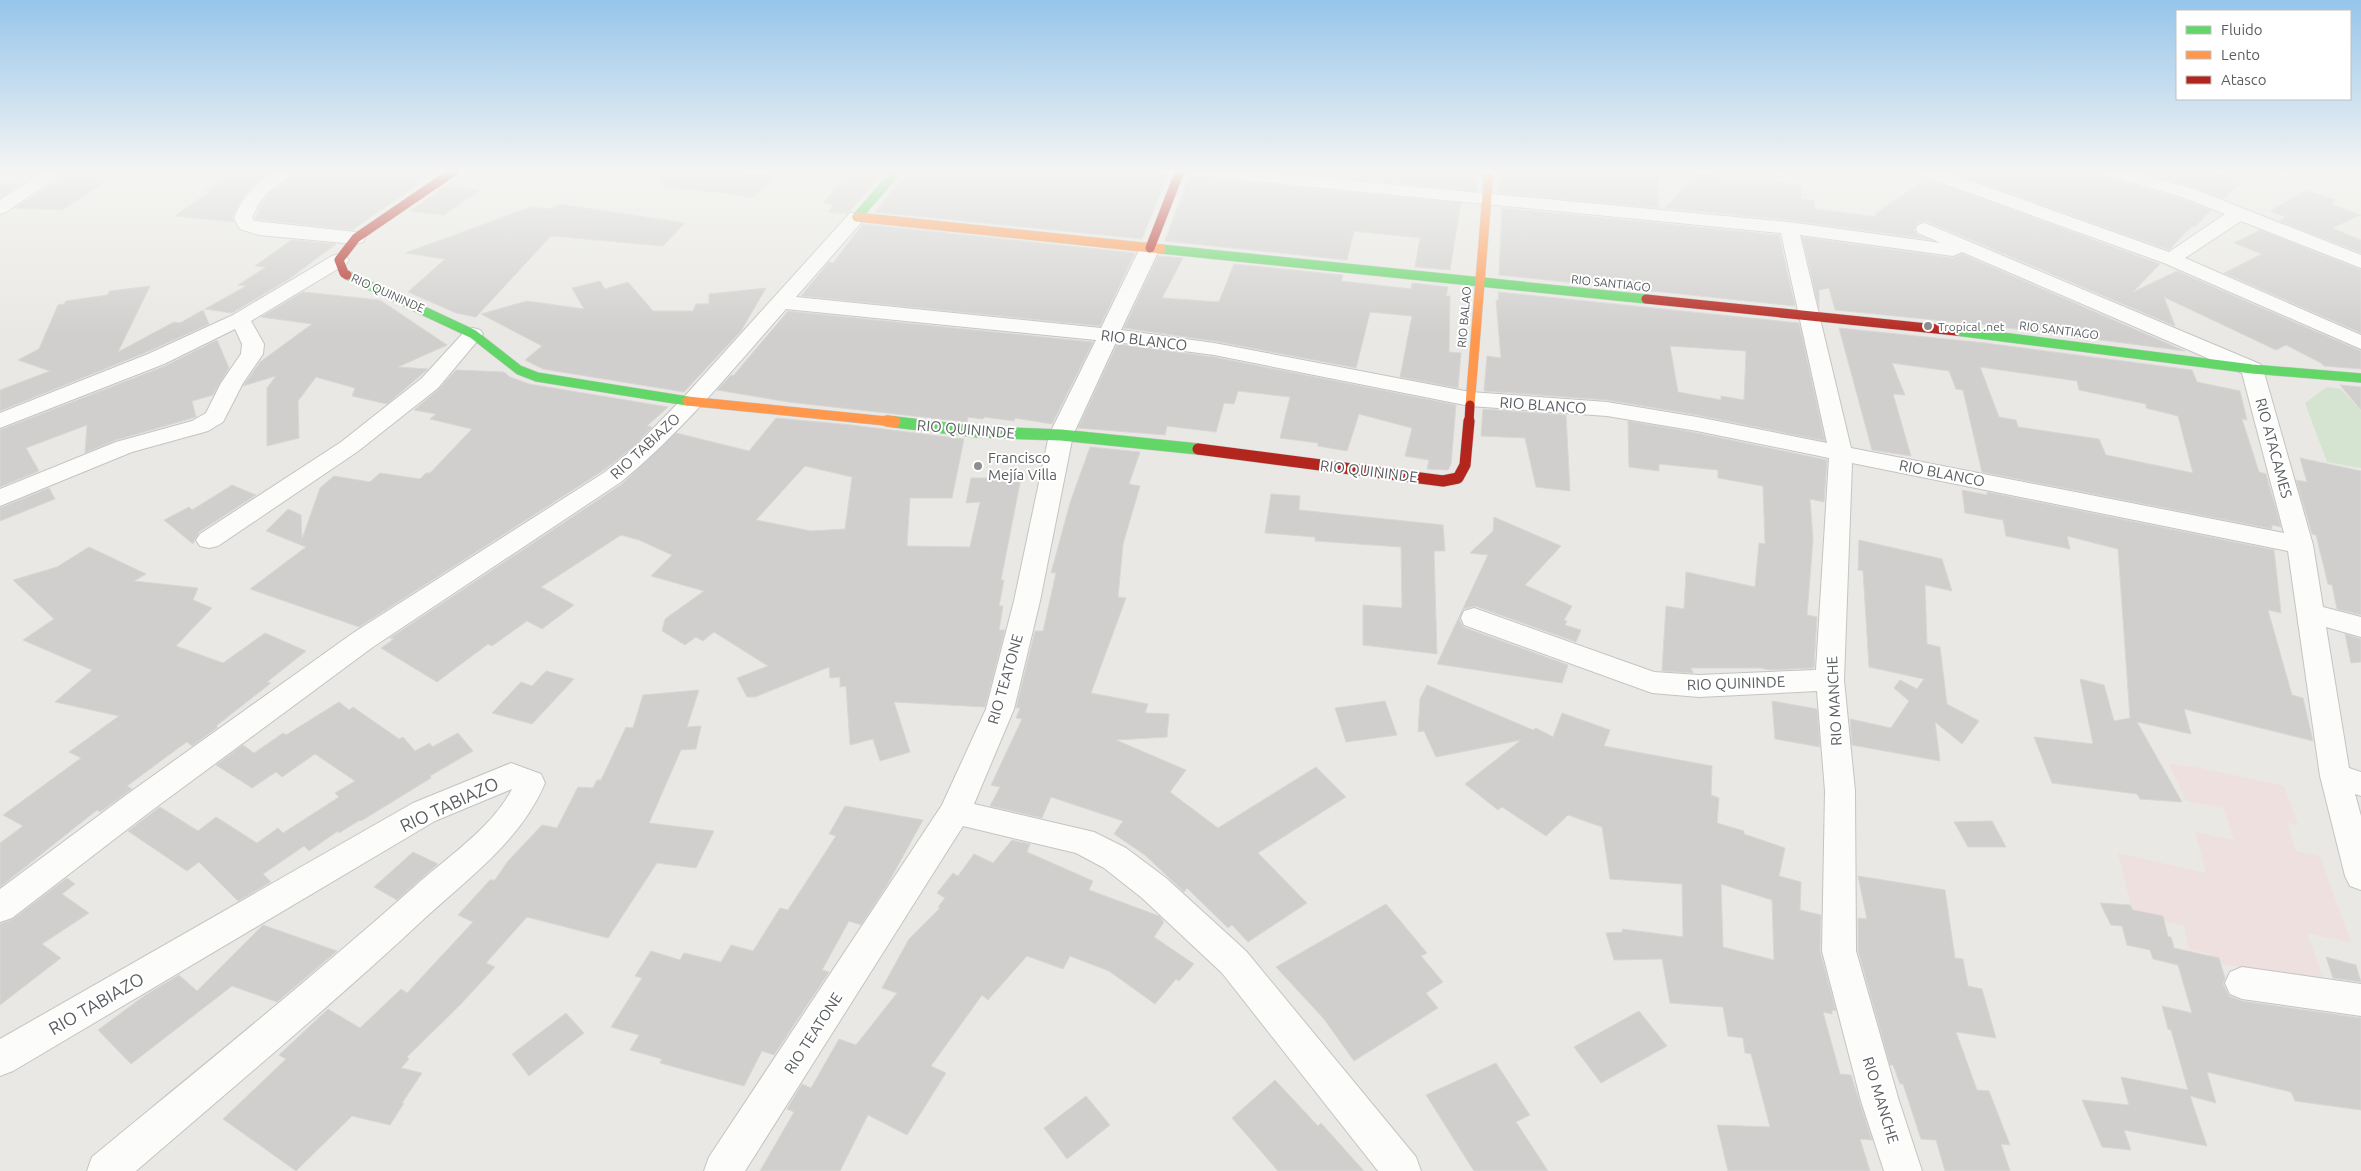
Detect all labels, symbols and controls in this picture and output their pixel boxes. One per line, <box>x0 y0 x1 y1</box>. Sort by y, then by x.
legend <box>2176 10 2351 100</box>
text: Fluido <box>2221 21 2263 38</box>
text: Lento <box>2221 46 2260 63</box>
text: Atasco <box>2221 71 2267 88</box>
street label: RIO QUININDE <box>349 271 427 315</box>
street label: RIO SANTIAGO <box>1571 272 1651 294</box>
street label: RIO BALAO <box>1455 286 1473 348</box>
street label: RIO SANTIAGO <box>2019 319 2099 341</box>
marker: Tropical .net <box>1922 320 1934 332</box>
place label: Tropical .net <box>1938 320 2005 333</box>
street label: RIO BLANCO <box>1100 326 1188 354</box>
street label: RIO BLANCO <box>1499 393 1587 417</box>
street label: RIO ATACAMES <box>2252 396 2296 500</box>
street label: RIO TABIAZO <box>607 409 683 483</box>
street label: RIO QUININDE <box>916 416 1016 442</box>
place label: Francisco Mejía Villa <box>988 449 1057 483</box>
street label: RIO BLANCO <box>1898 456 1986 490</box>
street label: RIO QUININDE <box>1319 457 1419 485</box>
marker: Francisco Mejía Villa <box>972 460 984 472</box>
street label: RIO TEATONE <box>984 632 1026 726</box>
street label: RIO MANCHE <box>1823 656 1845 746</box>
street label: RIO QUININDE <box>1687 673 1785 693</box>
street label: RIO TABIAZO <box>396 772 502 836</box>
street label: RIO TABIAZO <box>45 968 147 1038</box>
street label: RIO TEATONE <box>781 989 845 1077</box>
street label: RIO MANCHE <box>1860 1055 1902 1145</box>

